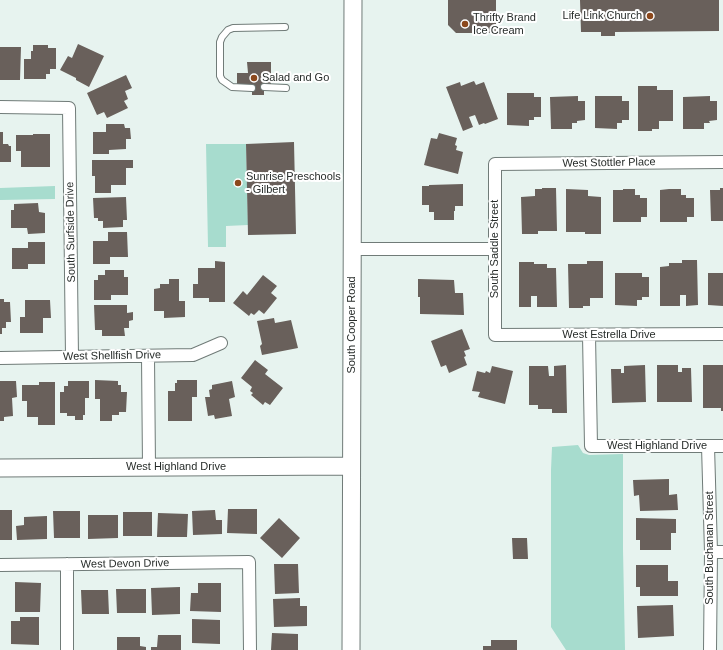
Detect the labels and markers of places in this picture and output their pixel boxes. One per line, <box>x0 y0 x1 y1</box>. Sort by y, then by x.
place label: Life Link Church <box>563 9 642 23</box>
place label: Thrifty Brand Ice Cream <box>473 11 536 37</box>
marker: Life Link Church <box>645 11 655 21</box>
marker: Thrifty Brand Ice Cream <box>460 19 470 29</box>
place label: Salad and Go <box>262 71 329 85</box>
marker: Salad and Go <box>249 73 259 83</box>
place label: Sunrise Preschools - Gilbert <box>246 170 341 196</box>
marker: Sunrise Preschools - Gilbert <box>233 178 243 188</box>

